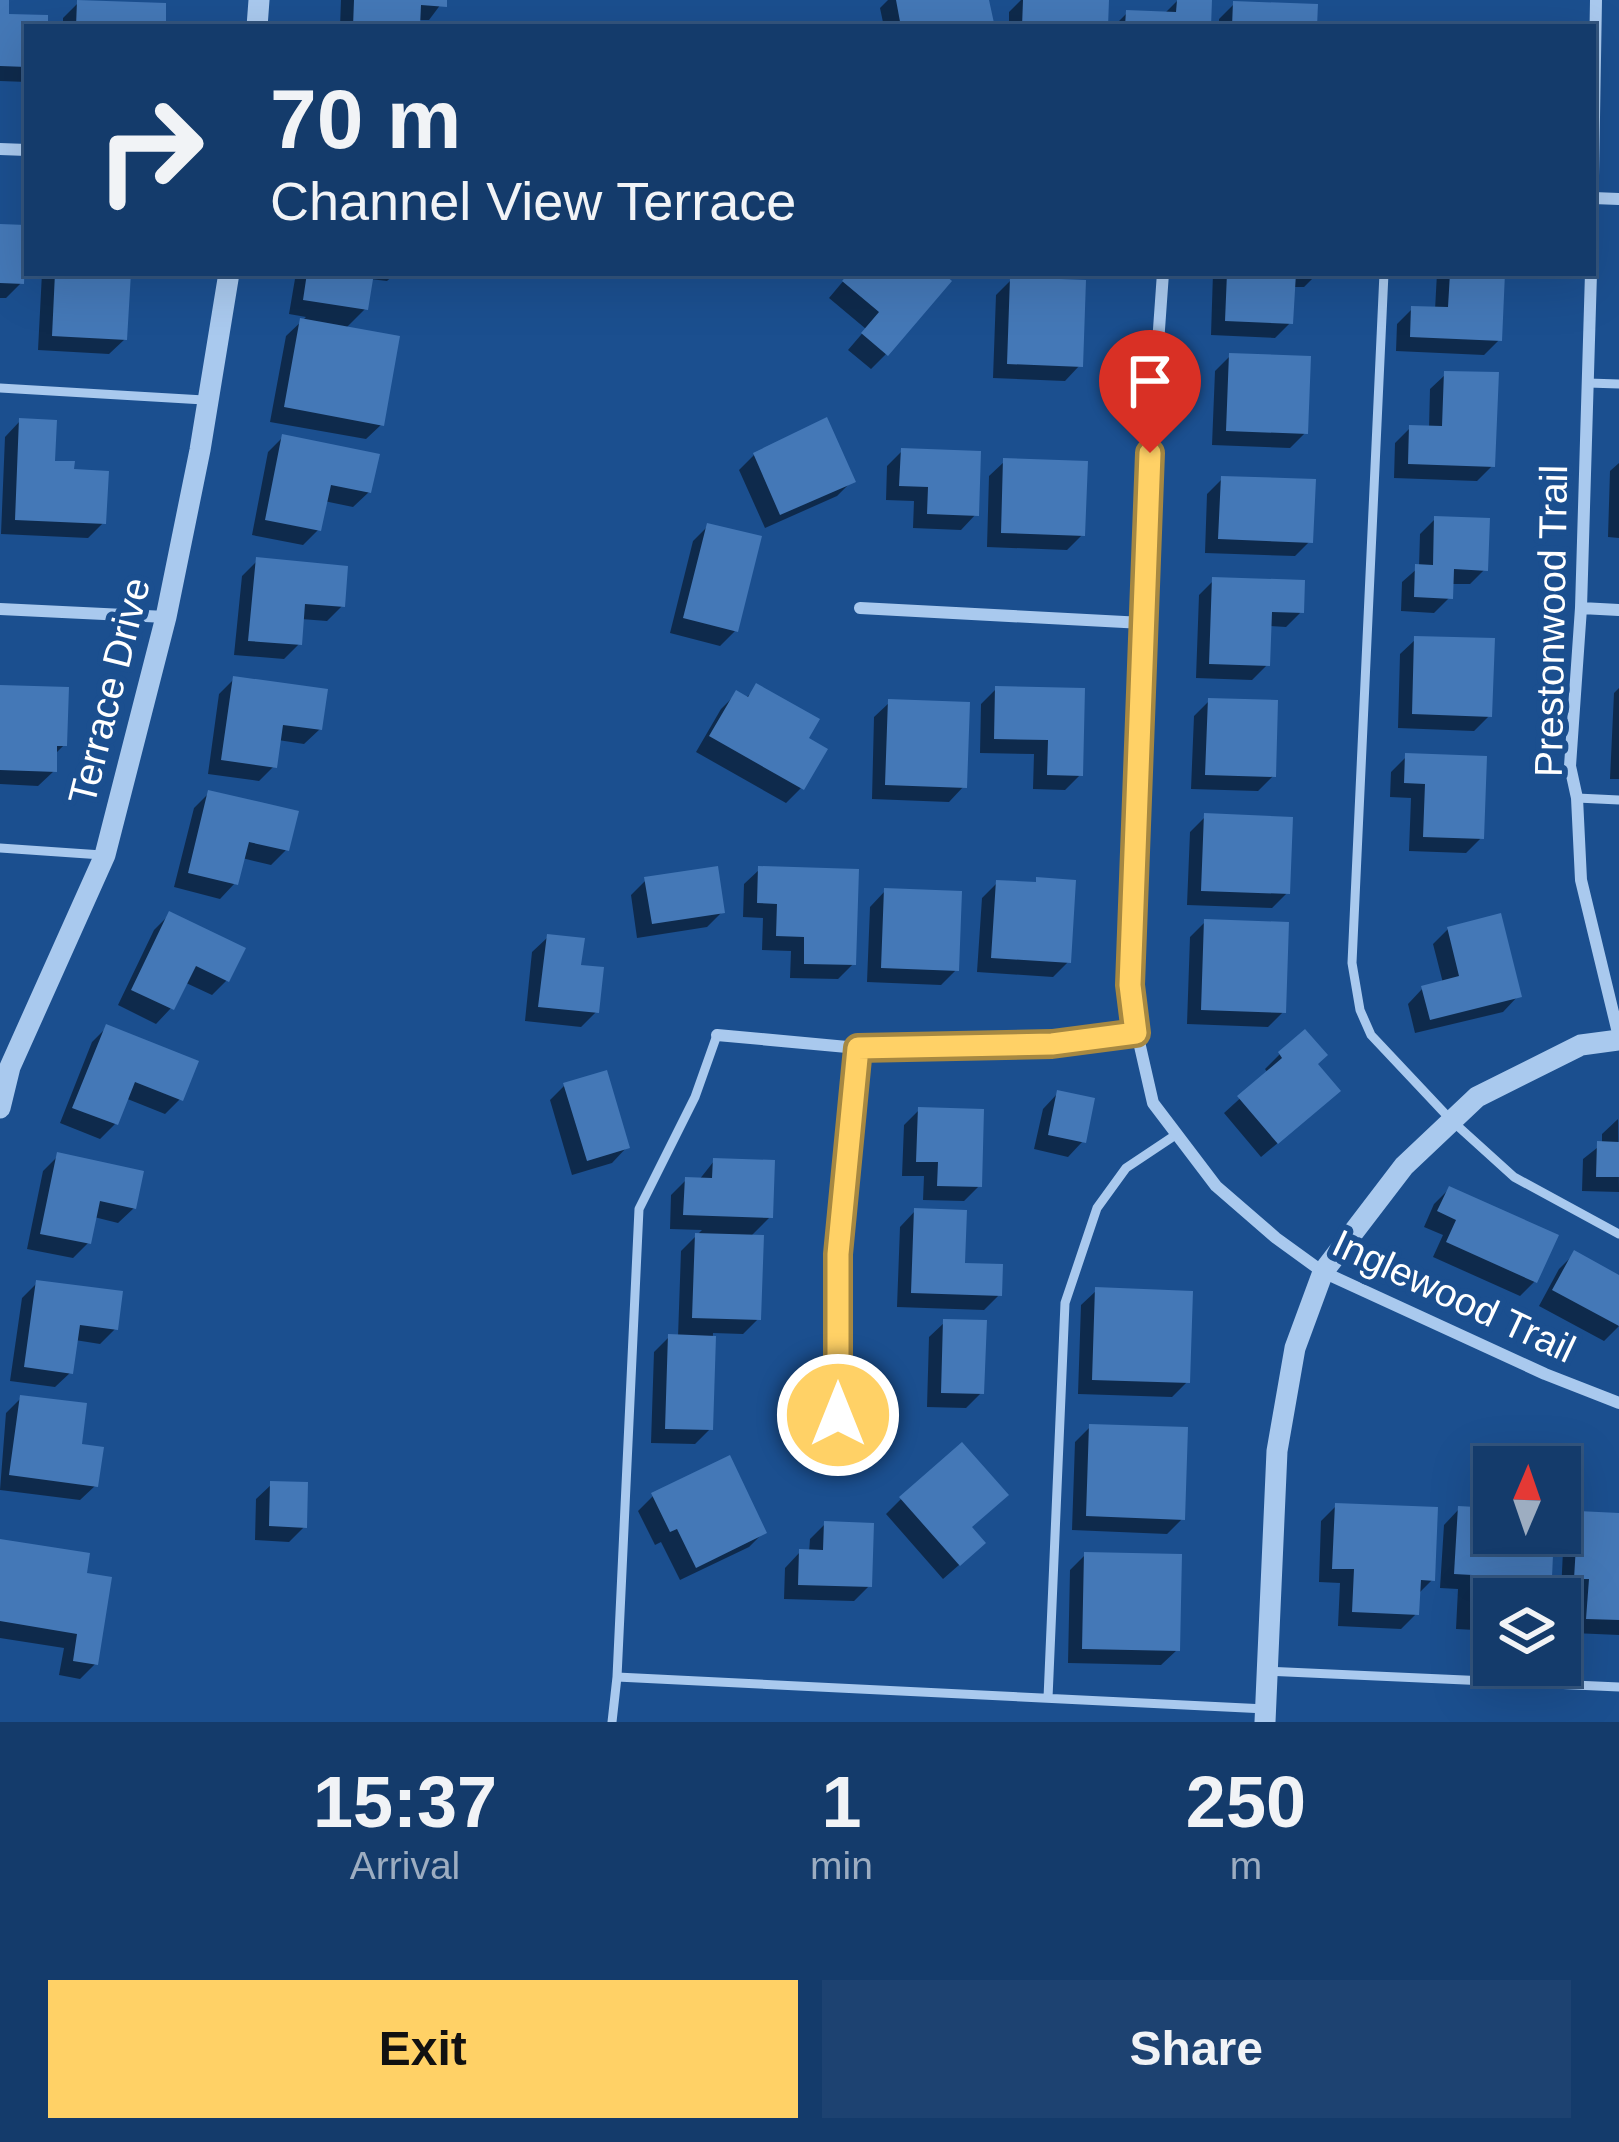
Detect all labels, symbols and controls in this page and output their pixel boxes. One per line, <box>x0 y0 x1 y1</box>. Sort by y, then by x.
icon: right <box>72 72 228 228</box>
text: 70 m <box>270 72 461 166</box>
text: Channel View Terrace <box>270 171 796 231</box>
pin <box>1099 330 1201 453</box>
icon: arrive <box>1117 348 1183 414</box>
street label: Prestonwood Trail <box>1527 465 1575 777</box>
street label: Terrace Drive <box>60 573 158 809</box>
street label: Inglewood Trail <box>1326 1221 1582 1371</box>
position arrow <box>775 1352 901 1478</box>
north arrow <box>1473 1446 1581 1554</box>
map controls <box>1473 1446 1581 1686</box>
button: layers <box>1473 1578 1581 1686</box>
text: 15:37 <box>313 1762 497 1842</box>
text: 1 <box>821 1762 862 1842</box>
text: 250 <box>1186 1762 1306 1842</box>
text: Arrival <box>350 1844 460 1887</box>
text: min <box>810 1844 873 1887</box>
text: m <box>1230 1844 1262 1887</box>
button: Exit <box>48 1980 798 2118</box>
button: Share <box>822 1980 1571 2118</box>

